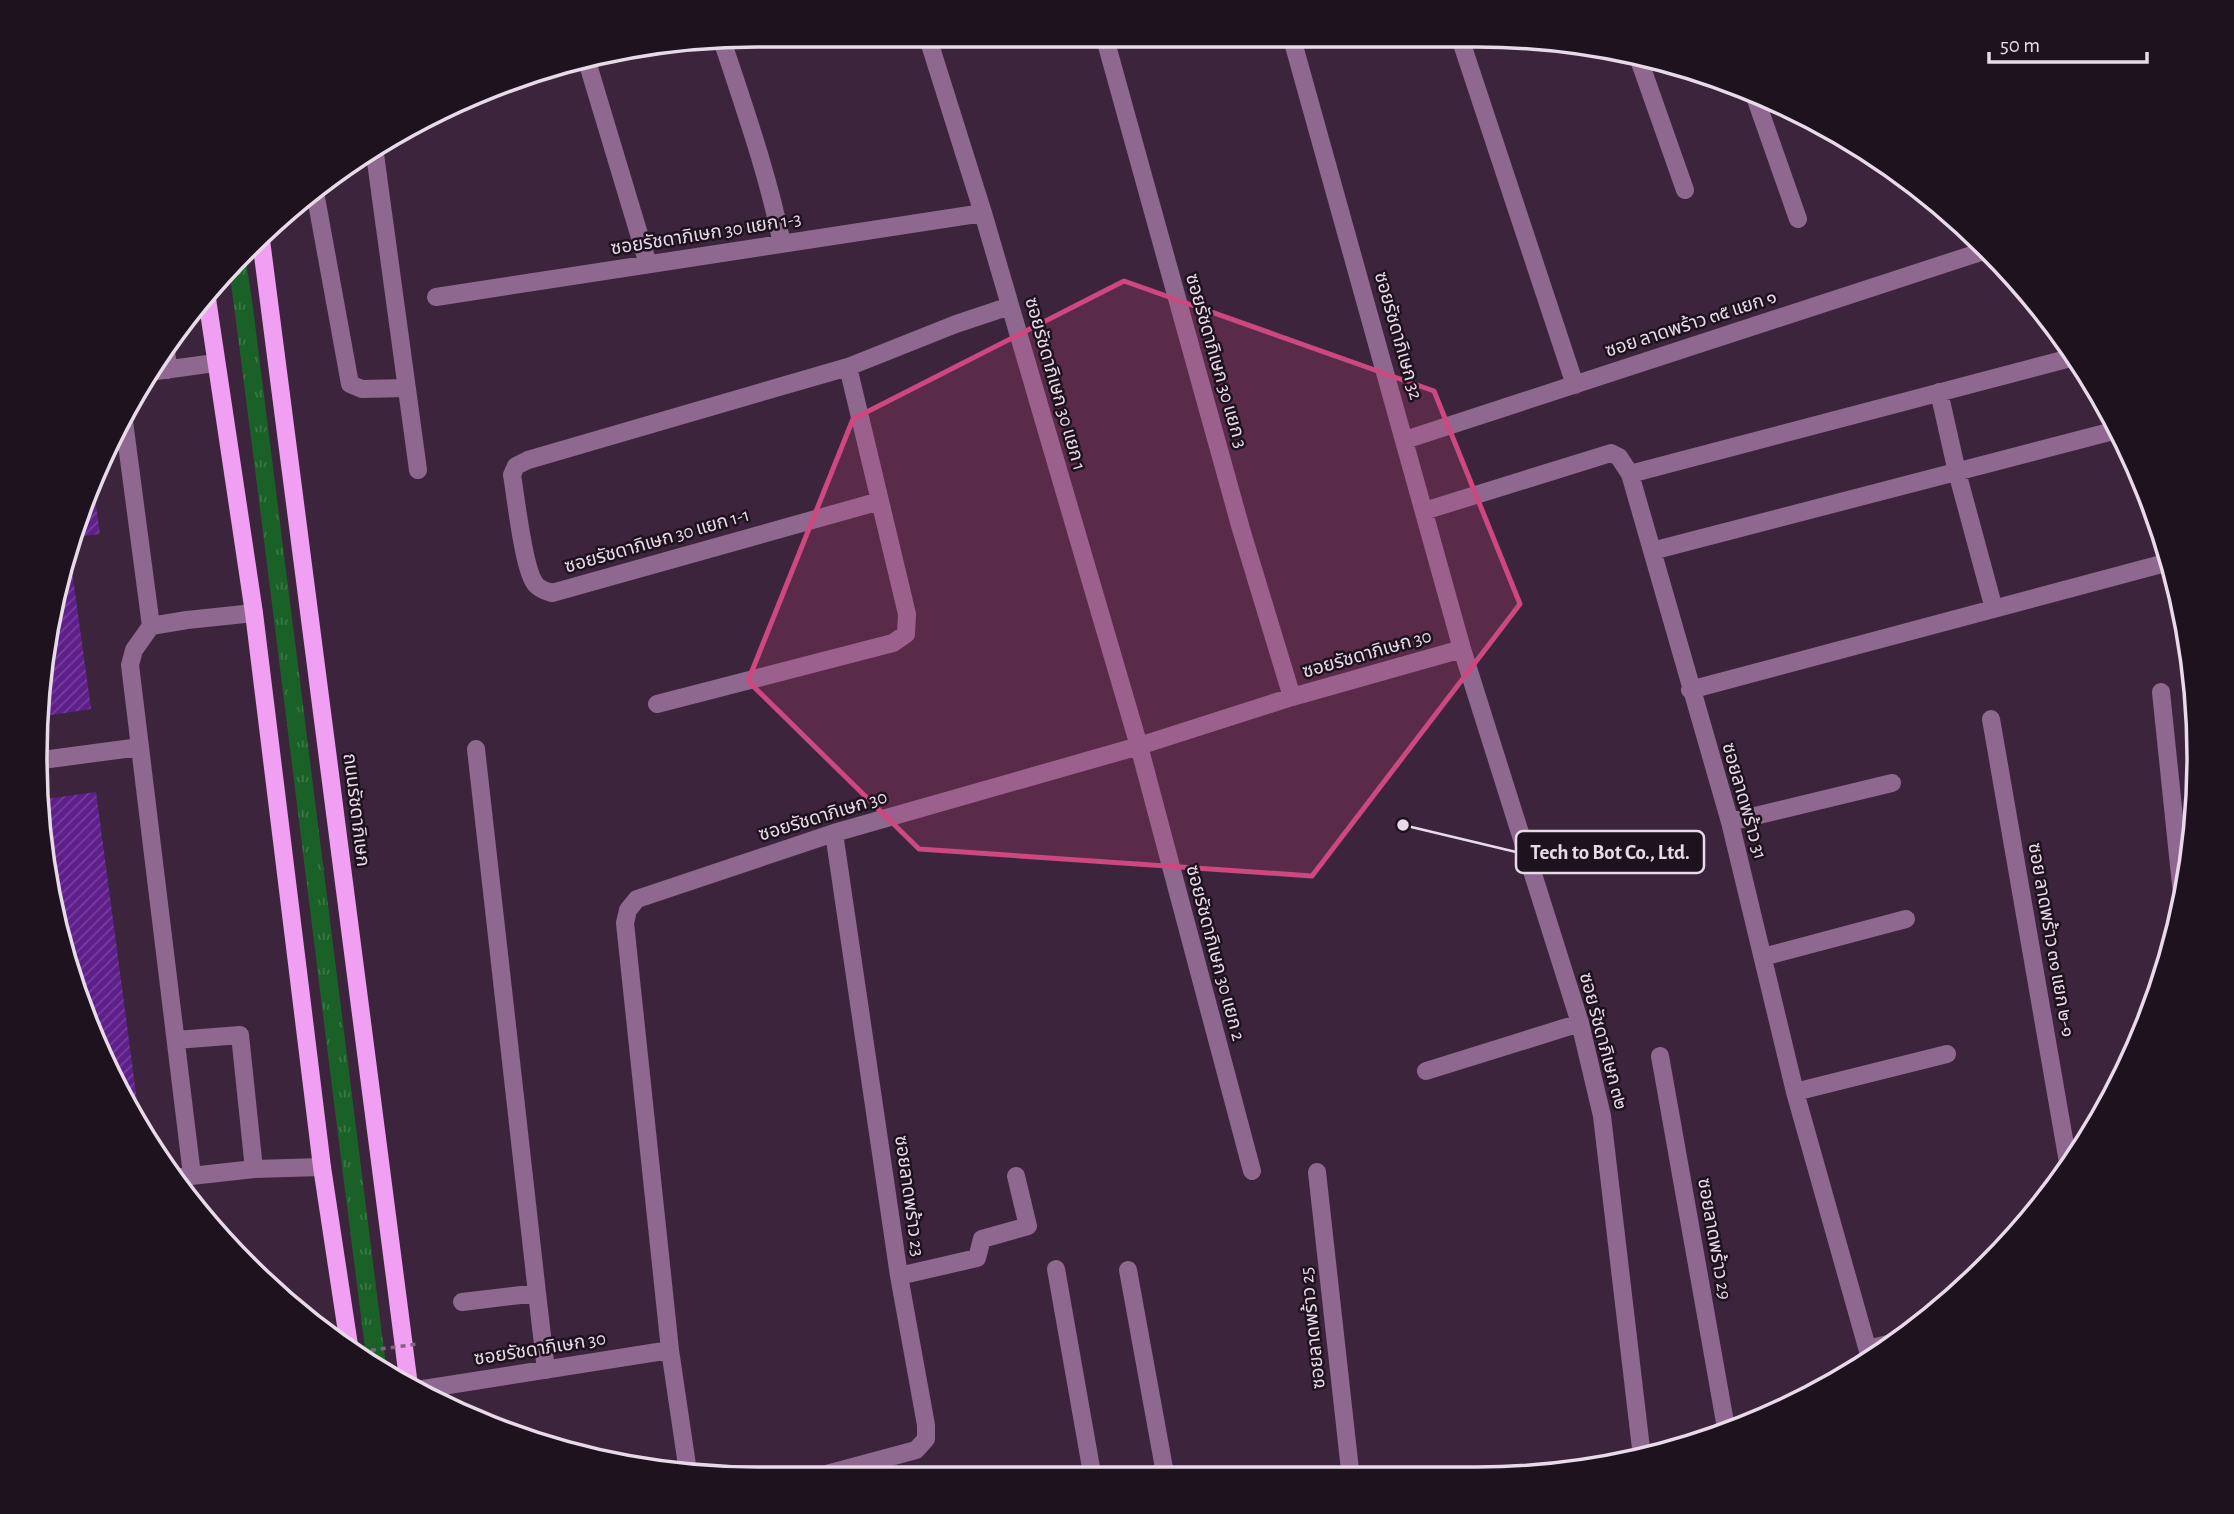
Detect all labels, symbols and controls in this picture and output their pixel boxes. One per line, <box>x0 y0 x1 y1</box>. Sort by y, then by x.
scale bar <box>1989 21 2146 65</box>
text: 50 m <box>2000 35 2040 56</box>
street label: ซอยรัชดาภิเษก 30 แยก 1-3 <box>609 209 803 258</box>
street label: ซอยรัชดาภิเษก 32 <box>1371 270 1426 402</box>
street label: ซอยรัชดาภิเษก 30 แยก 3 <box>1182 271 1251 450</box>
street label: ซอย ลาดพร้าว ๓๕ แยก ๑ <box>1602 284 1779 361</box>
street label: ซอยรัชดาภิเษก 30 แยก 1 <box>1021 295 1090 473</box>
street label: ซอยรัชดาภิเษก 30 แยก 1-1 <box>562 505 752 577</box>
street label: ซอยรัชดาภิเษก 30 <box>1300 626 1434 682</box>
street label: ซอยลาดพร้าว 31 <box>1718 740 1773 861</box>
street label: ถนนรัชดาภิเษก <box>340 752 373 868</box>
street label: ซอยรัชดาภิเษก 30 <box>756 786 890 845</box>
callout: Tech to Bot Co., Ltd. <box>1516 831 1704 873</box>
street label: ซอย ลาดพร้าว ๓๑ แยก ๒-๑ <box>2025 841 2080 1039</box>
text: Tech to Bot Co., Ltd. <box>1530 842 1690 863</box>
street label: ซอยรัชดาภิเษก 30 แยก 2 <box>1182 863 1249 1043</box>
street label: ซอย รัชดาภิเษก ๓๒ <box>1576 970 1631 1111</box>
street label: ซอยลาดพร้าว 23 <box>891 1134 930 1258</box>
street label: ซอยลาดพร้าว 29 <box>1694 1176 1737 1301</box>
street label: ซอยลาดพร้าว 25 <box>1294 1266 1329 1390</box>
street label: ซอยรัชดาภิเษก 30 <box>473 1328 607 1369</box>

